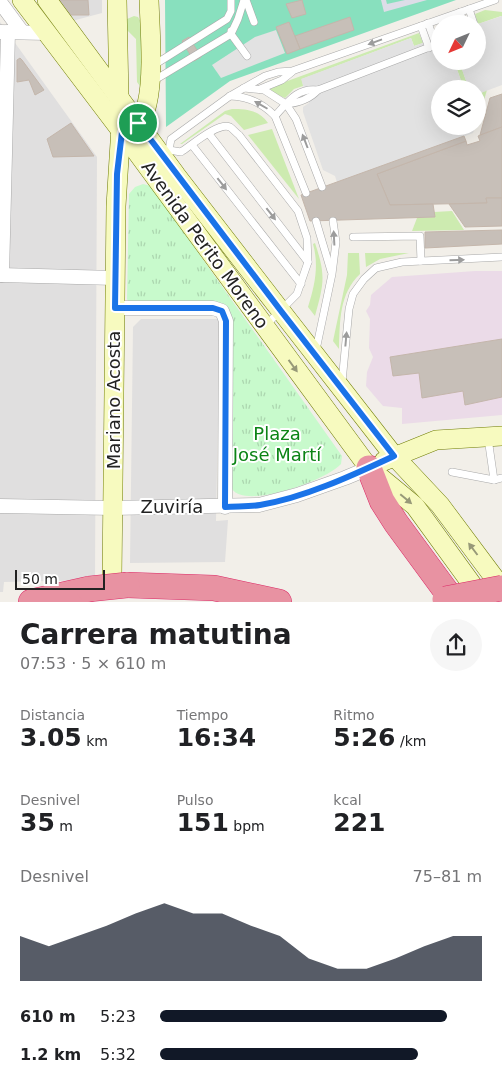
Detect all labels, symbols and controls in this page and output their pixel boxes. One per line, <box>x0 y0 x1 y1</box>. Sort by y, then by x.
north arrow <box>431 15 486 70</box>
map controls <box>431 15 486 135</box>
one-way arrow <box>367 38 382 46</box>
button: layers <box>431 80 486 135</box>
one-way arrow <box>254 101 267 110</box>
pin <box>117 102 159 144</box>
icon: arrive <box>124 109 152 137</box>
one-way arrow <box>301 134 308 149</box>
street label: Avenida Perito Moreno <box>138 157 273 333</box>
one-way arrow <box>216 177 227 190</box>
one-way arrow <box>265 207 276 220</box>
one-way arrow <box>330 230 338 246</box>
one-way arrow <box>449 256 465 264</box>
street label: Mariano Acosta <box>103 331 124 469</box>
one-way arrow <box>342 331 350 347</box>
one-way arrow <box>288 359 298 372</box>
park label: Plaza José Martí <box>232 423 322 465</box>
one-way arrow <box>399 494 412 505</box>
street label: Zuviría <box>141 496 203 517</box>
one-way arrow <box>468 542 478 556</box>
scale bar <box>15 567 105 590</box>
text: 50 m <box>22 571 58 587</box>
text: Carrera matutina <box>20 618 292 651</box>
button: share <box>430 619 482 671</box>
text: 07:53 · 5 × 610 m <box>20 654 166 673</box>
text: Distancia <box>20 707 85 723</box>
text: Tiempo <box>177 707 228 723</box>
text: Ritmo <box>333 707 375 723</box>
text: 3.05 <box>20 723 82 752</box>
text: 16:34 <box>177 723 256 752</box>
text: 5:26 <box>333 723 396 752</box>
text: km <box>82 733 108 749</box>
text: /km <box>396 733 426 749</box>
text: Desnivel <box>20 792 80 808</box>
text: Pulso <box>177 792 213 808</box>
text: kcal <box>333 792 362 808</box>
text: 35 <box>20 808 55 837</box>
text: 151 <box>177 808 229 837</box>
text: 221 <box>333 808 386 837</box>
text: m <box>55 818 73 834</box>
text: bpm <box>229 818 265 834</box>
text: Desnivel <box>20 867 89 886</box>
text: 75–81 m <box>413 867 482 886</box>
text: 610 m <box>20 1007 76 1026</box>
text: 5:23 <box>100 1007 136 1026</box>
text: 1.2 km <box>20 1045 81 1064</box>
text: 5:32 <box>100 1045 136 1064</box>

